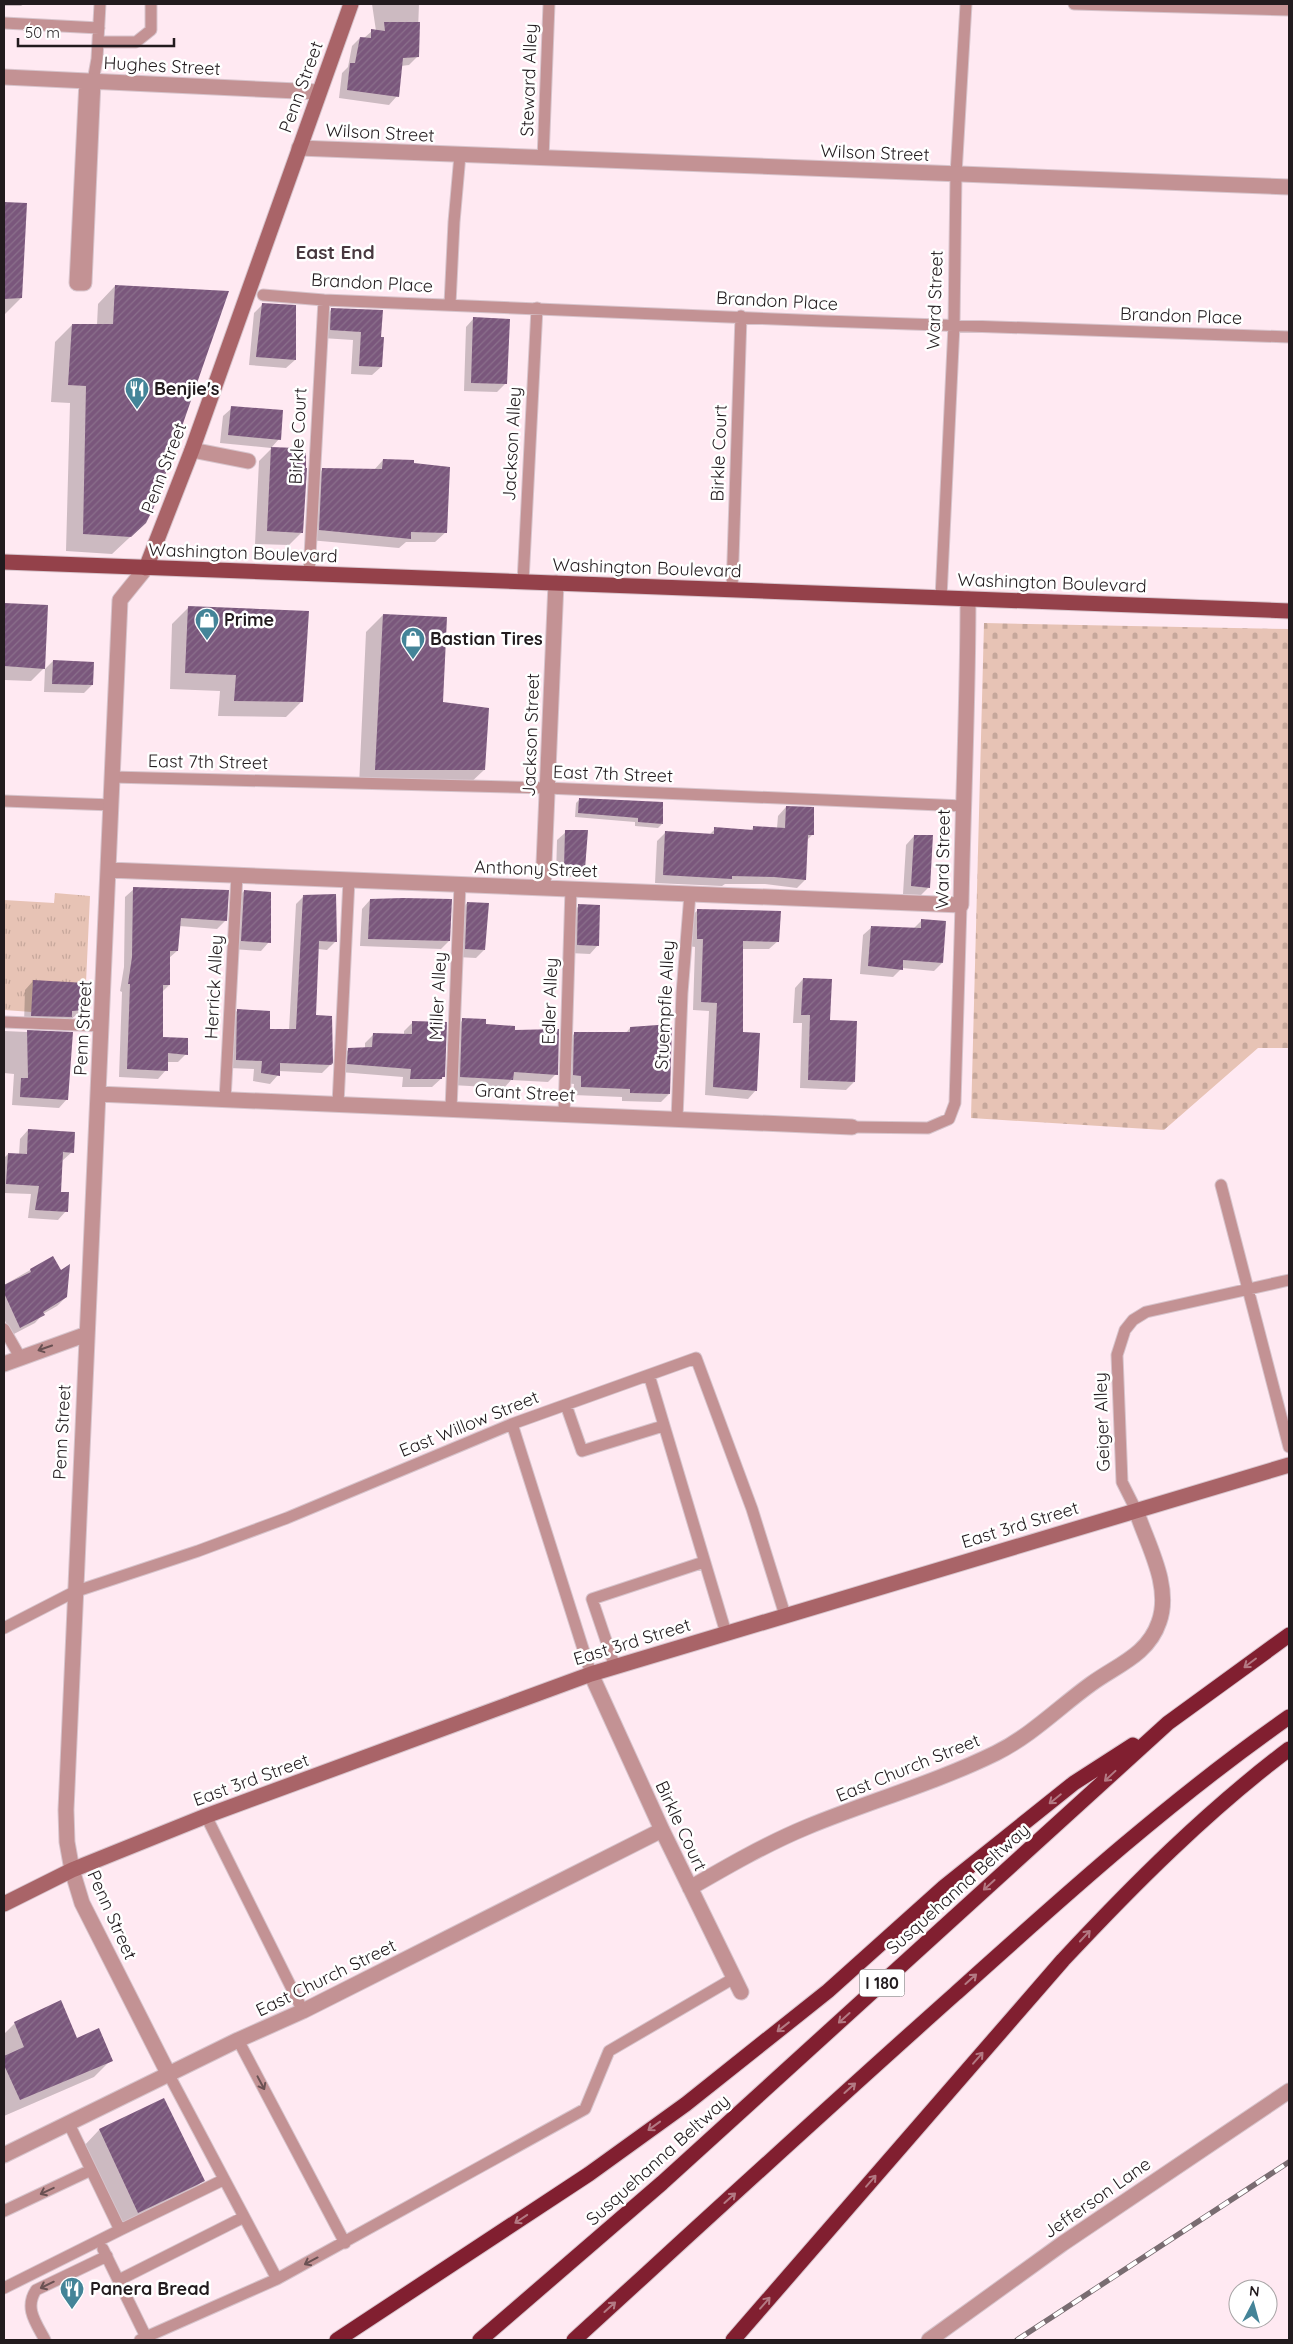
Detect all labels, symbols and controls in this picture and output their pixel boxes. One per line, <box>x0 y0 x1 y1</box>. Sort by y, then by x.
scale bar <box>18 15 174 47</box>
text: 50 m <box>25 23 60 42</box>
street label: Steward Alley <box>515 23 542 137</box>
street label: Penn Street <box>273 38 328 136</box>
street label: Hughes Street <box>103 51 221 80</box>
street label: Wilson Street <box>325 118 435 147</box>
street label: Wilson Street <box>820 139 930 166</box>
district label: East End <box>295 240 375 264</box>
street label: Ward Street <box>921 250 948 350</box>
street label: Brandon Place <box>310 268 434 297</box>
street label: Brandon Place <box>715 286 839 315</box>
street label: Brandon Place <box>1120 302 1242 329</box>
restaurant icon: Benjie's <box>124 376 150 410</box>
place label: Benjie's <box>154 377 220 400</box>
street label: Jackson Alley <box>497 386 526 502</box>
street label: Birkle Court <box>283 387 312 485</box>
street label: Birkle Court <box>705 404 732 502</box>
street label: Penn Street <box>136 419 191 517</box>
street label: Washington Boulevard <box>148 538 338 567</box>
street label: Washington Boulevard <box>552 553 742 582</box>
street label: Washington Boulevard <box>957 568 1147 597</box>
shop icon: Prime <box>194 607 220 641</box>
place label: Prime <box>224 608 274 631</box>
shop icon: Bastian Tires <box>400 626 426 660</box>
place label: Bastian Tires <box>430 627 543 650</box>
street label: Jackson Street <box>517 673 544 797</box>
street label: East 7th Street <box>148 749 268 774</box>
street label: East 7th Street <box>553 760 674 787</box>
street label: Ward Street <box>930 809 955 909</box>
street label: Anthony Street <box>474 855 598 882</box>
street label: Herrick Alley <box>199 934 228 1040</box>
street label: Stuempfle Alley <box>650 940 679 1070</box>
street label: Miller Alley <box>424 951 451 1041</box>
street label: Edler Alley <box>536 957 563 1045</box>
street label: Penn Street <box>69 980 96 1076</box>
street label: Grant Street <box>474 1078 576 1107</box>
one-way arrow <box>37 1344 53 1354</box>
street label: Geiger Alley <box>1088 1372 1115 1472</box>
street label: Penn Street <box>48 1384 75 1480</box>
street label: East Willow Street <box>396 1385 542 1462</box>
street label: East 3rd Street <box>958 1496 1081 1553</box>
street label: East 3rd Street <box>570 1613 693 1670</box>
one-way arrow <box>1243 1658 1257 1668</box>
street label: East Church Street <box>833 1728 983 1807</box>
street label: East 3rd Street <box>190 1748 312 1811</box>
one-way arrow <box>1104 1770 1116 1782</box>
street label: Birkle Court <box>651 1777 712 1875</box>
one-way arrow <box>1048 1793 1061 1804</box>
street label: Susquehanna Beltway <box>881 1818 1034 1959</box>
street label: Penn Street <box>83 1866 142 1963</box>
one-way arrow <box>983 1879 996 1891</box>
one-way arrow <box>1080 1930 1091 1943</box>
street label: East Church Street <box>252 1934 400 2021</box>
road number: I 180 <box>860 1970 904 1996</box>
one-way arrow <box>964 1974 977 1985</box>
one-way arrow <box>837 2012 850 2024</box>
one-way arrow <box>777 2021 790 2032</box>
one-way arrow <box>972 2052 984 2065</box>
one-way arrow <box>256 2076 266 2091</box>
one-way arrow <box>843 2082 856 2094</box>
street label: Susquehanna Beltway <box>581 2089 734 2230</box>
one-way arrow <box>647 2121 661 2131</box>
street label: Jefferson Lane <box>1038 2152 1155 2243</box>
one-way arrow <box>866 2174 877 2187</box>
one-way arrow <box>40 2187 55 2196</box>
one-way arrow <box>724 2192 736 2204</box>
one-way arrow <box>514 2214 528 2224</box>
one-way arrow <box>304 2257 319 2266</box>
restaurant icon: Panera Bread <box>59 2276 85 2310</box>
place label: Panera Bread <box>90 2277 210 2300</box>
north arrow <box>1228 2279 1278 2329</box>
one-way arrow <box>40 2280 55 2290</box>
text: N <box>1248 2282 1260 2301</box>
one-way arrow <box>759 2297 771 2310</box>
one-way arrow <box>604 2301 617 2313</box>

